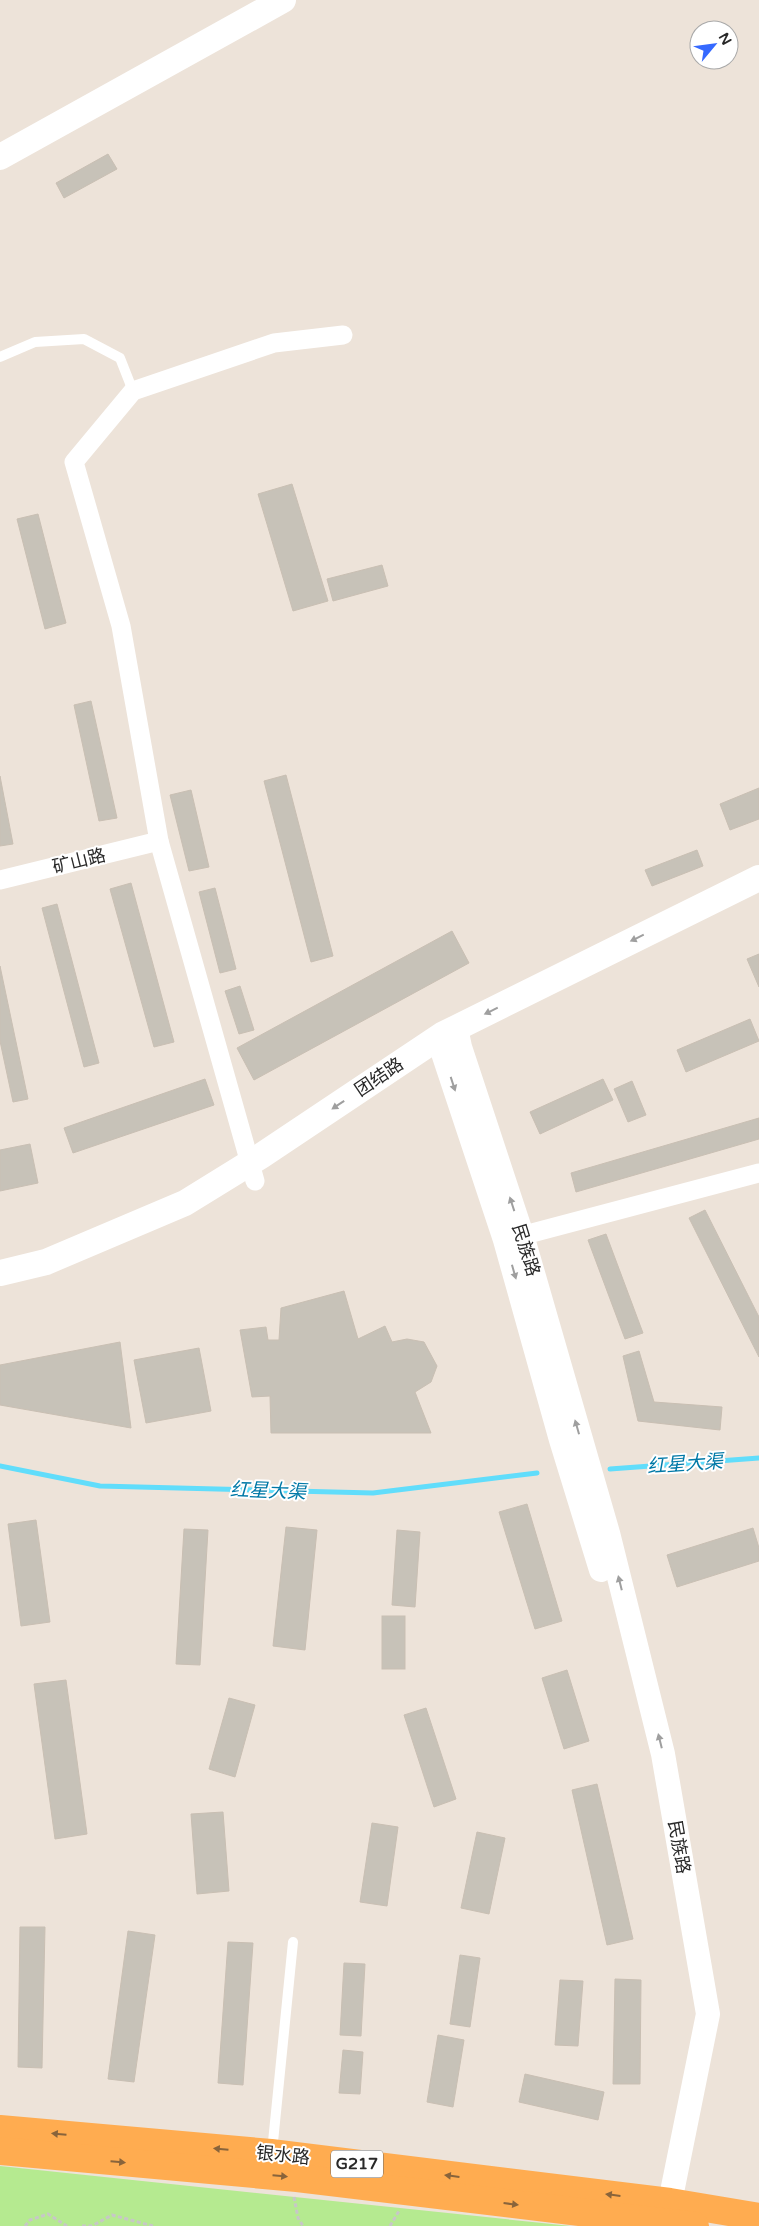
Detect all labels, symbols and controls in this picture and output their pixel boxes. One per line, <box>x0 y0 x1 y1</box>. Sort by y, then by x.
north arrow <box>689 20 739 70</box>
text: N <box>715 30 735 48</box>
street label: 矿山路 <box>50 844 108 878</box>
one-way arrow <box>630 935 644 943</box>
one-way arrow <box>484 1007 499 1015</box>
street label: 团结路 <box>350 1053 408 1101</box>
one-way arrow <box>450 1077 457 1092</box>
one-way arrow <box>331 1100 345 1109</box>
one-way arrow <box>507 1196 515 1211</box>
street label: 民族路 <box>508 1221 544 1279</box>
one-way arrow <box>510 1265 518 1280</box>
one-way arrow <box>573 1419 581 1434</box>
water label: 红星大渠 <box>646 1450 727 1478</box>
water label: 红星大渠 <box>230 1479 309 1503</box>
one-way arrow <box>616 1576 624 1591</box>
one-way arrow <box>656 1733 664 1749</box>
street label: 民族路 <box>663 1819 695 1875</box>
one-way arrow <box>51 2130 67 2138</box>
street label: 银水路 <box>255 2141 311 2169</box>
one-way arrow <box>213 2145 229 2153</box>
road number: G217 <box>331 2150 383 2178</box>
one-way arrow <box>111 2158 127 2166</box>
one-way arrow <box>444 2171 460 2179</box>
one-way arrow <box>272 2172 288 2180</box>
one-way arrow <box>605 2191 621 2199</box>
one-way arrow <box>503 2200 519 2208</box>

